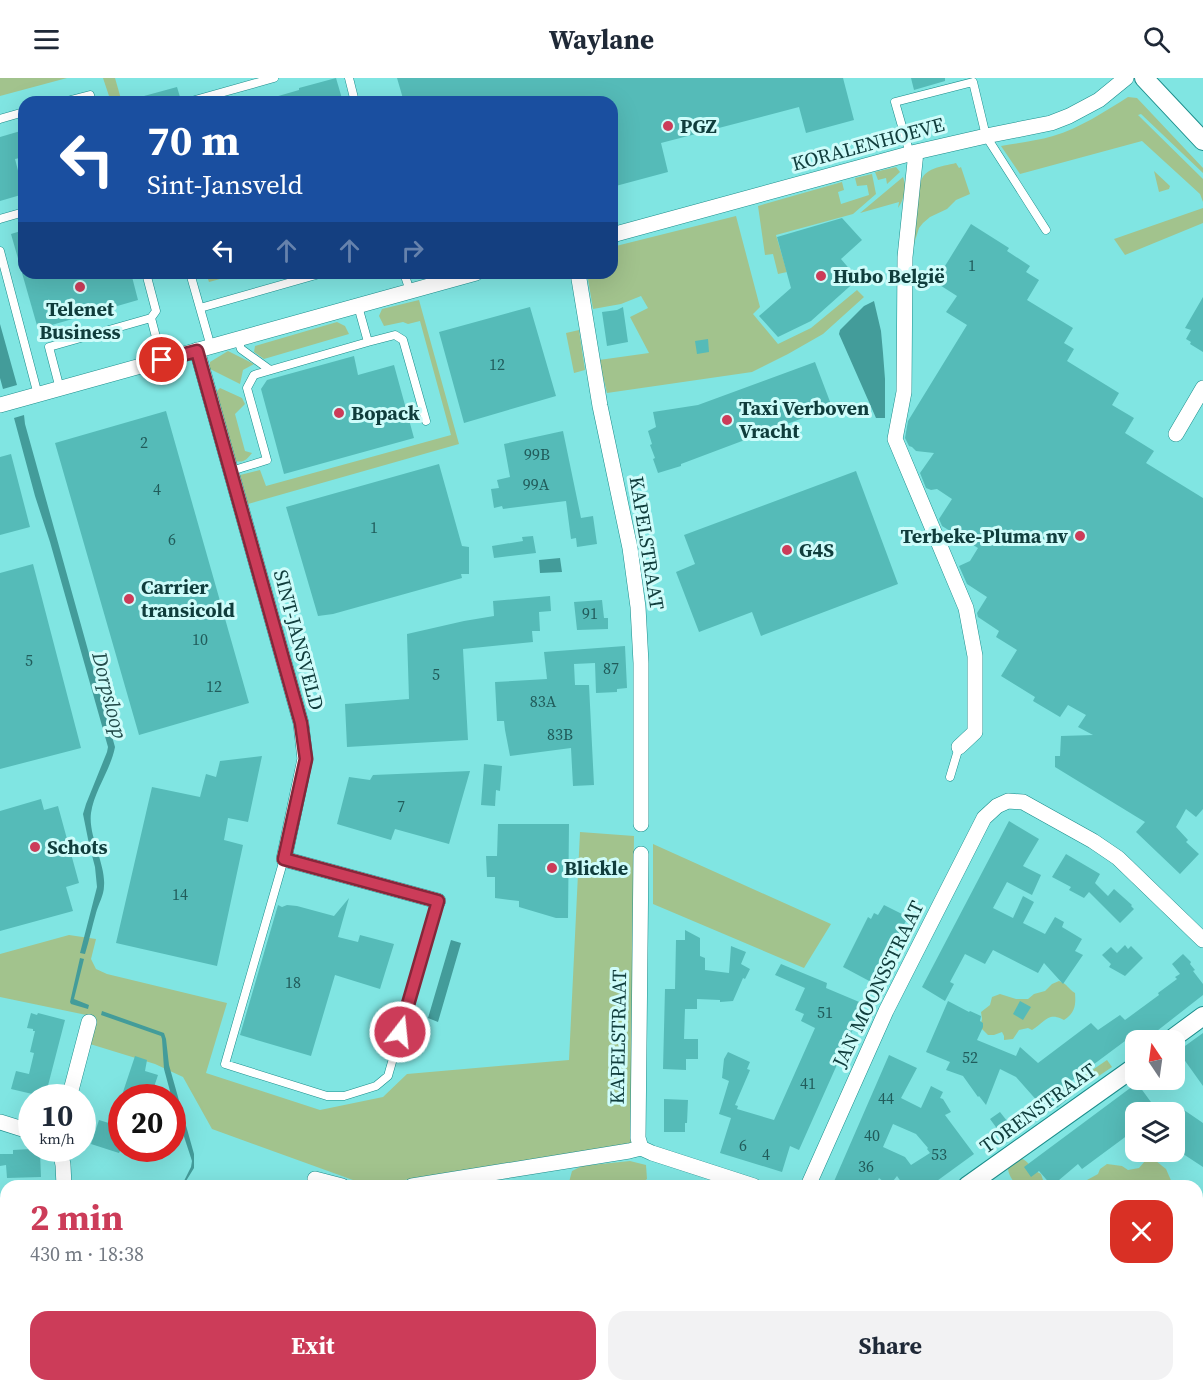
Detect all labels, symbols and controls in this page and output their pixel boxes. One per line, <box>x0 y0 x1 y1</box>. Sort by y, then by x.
text: Waylane <box>549 21 654 58</box>
icon: menu <box>30 23 63 56</box>
icon: search <box>1140 23 1173 56</box>
street label: KORALENHOEVE <box>789 110 947 178</box>
text: 70 m <box>147 111 240 169</box>
place label: PGZ <box>680 112 717 140</box>
marker: PGZ <box>661 119 675 133</box>
icon: left <box>48 120 126 198</box>
text: Sint-Jansveld <box>147 166 303 203</box>
icon: left <box>207 234 240 267</box>
icon: ahead <box>270 234 303 267</box>
icon: ahead <box>333 234 366 267</box>
icon: right <box>396 234 429 267</box>
house number: 1 <box>968 254 976 276</box>
place label: Hubo België <box>833 262 945 290</box>
marker: Hubo België <box>814 269 828 283</box>
marker: Telenet Business <box>73 280 87 294</box>
place label: Telenet Business <box>39 295 121 346</box>
pin <box>136 334 187 385</box>
icon: arrive <box>145 343 178 376</box>
house number: 12 <box>489 353 505 375</box>
place label: Taxi Verboven Vracht <box>739 394 869 445</box>
place label: Bopack <box>351 399 420 427</box>
marker: Bopack <box>332 406 346 420</box>
marker: Taxi Verboven Vracht <box>720 413 734 427</box>
house number: 2 <box>140 431 148 453</box>
house number: 99B <box>524 443 550 465</box>
house number: 99A <box>523 473 550 495</box>
street label: KAPELSTRAAT <box>623 474 671 612</box>
house number: 4 <box>153 478 161 500</box>
house number: 1 <box>370 516 378 538</box>
place label: Terbeke-Pluma nv <box>901 522 1068 550</box>
house number: 6 <box>168 528 176 550</box>
marker: Terbeke-Pluma nv <box>1073 529 1087 543</box>
place label: G4S <box>799 536 834 564</box>
marker: G4S <box>780 543 794 557</box>
street label: SINT-JANSVELD <box>267 567 331 713</box>
place label: Carrier transicold <box>141 573 235 624</box>
marker: Carrier transicold <box>122 592 136 606</box>
house number: 91 <box>582 602 598 624</box>
house number: 10 <box>192 628 208 650</box>
water label: Dorpsloop <box>85 648 135 742</box>
house number: 5 <box>25 649 33 671</box>
house number: 87 <box>603 657 619 679</box>
house number: 5 <box>432 663 440 685</box>
house number: 12 <box>206 675 222 697</box>
house number: 83A <box>530 690 557 712</box>
house number: 83B <box>547 723 573 745</box>
house number: 7 <box>397 795 405 817</box>
place label: Schots <box>47 833 108 861</box>
marker: Schots <box>28 840 42 854</box>
place label: Blickle <box>564 854 628 882</box>
marker: Blickle <box>545 861 559 875</box>
house number: 14 <box>172 883 188 905</box>
street label: JAN MOONSSTRAAT <box>825 896 931 1073</box>
street label: KAPELSTRAAT <box>603 969 633 1105</box>
house number: 18 <box>285 971 301 993</box>
position arrow <box>368 1000 432 1064</box>
house number: 51 <box>817 1001 833 1023</box>
north arrow <box>1125 1030 1185 1090</box>
map controls <box>1125 1030 1185 1162</box>
house number: 52 <box>962 1046 978 1068</box>
street label: TORENSTRAAT <box>974 1056 1102 1160</box>
house number: 41 <box>800 1072 816 1094</box>
speed limit sign: 20 <box>108 1084 186 1162</box>
house number: 44 <box>878 1087 894 1109</box>
text: 10 <box>41 1095 73 1136</box>
button: layers <box>1125 1102 1185 1162</box>
house number: 40 <box>864 1124 880 1146</box>
text: km/h <box>39 1128 75 1149</box>
house number: 6 <box>739 1134 747 1156</box>
house number: 4 <box>762 1143 770 1165</box>
house number: 53 <box>931 1143 947 1165</box>
house number: 36 <box>858 1155 874 1177</box>
text: 2 min <box>30 1193 123 1242</box>
button: close <box>1110 1200 1173 1263</box>
text: 430 m · 18:38 <box>30 1240 144 1268</box>
button: Exit <box>30 1311 596 1380</box>
button: Share <box>608 1311 1173 1380</box>

